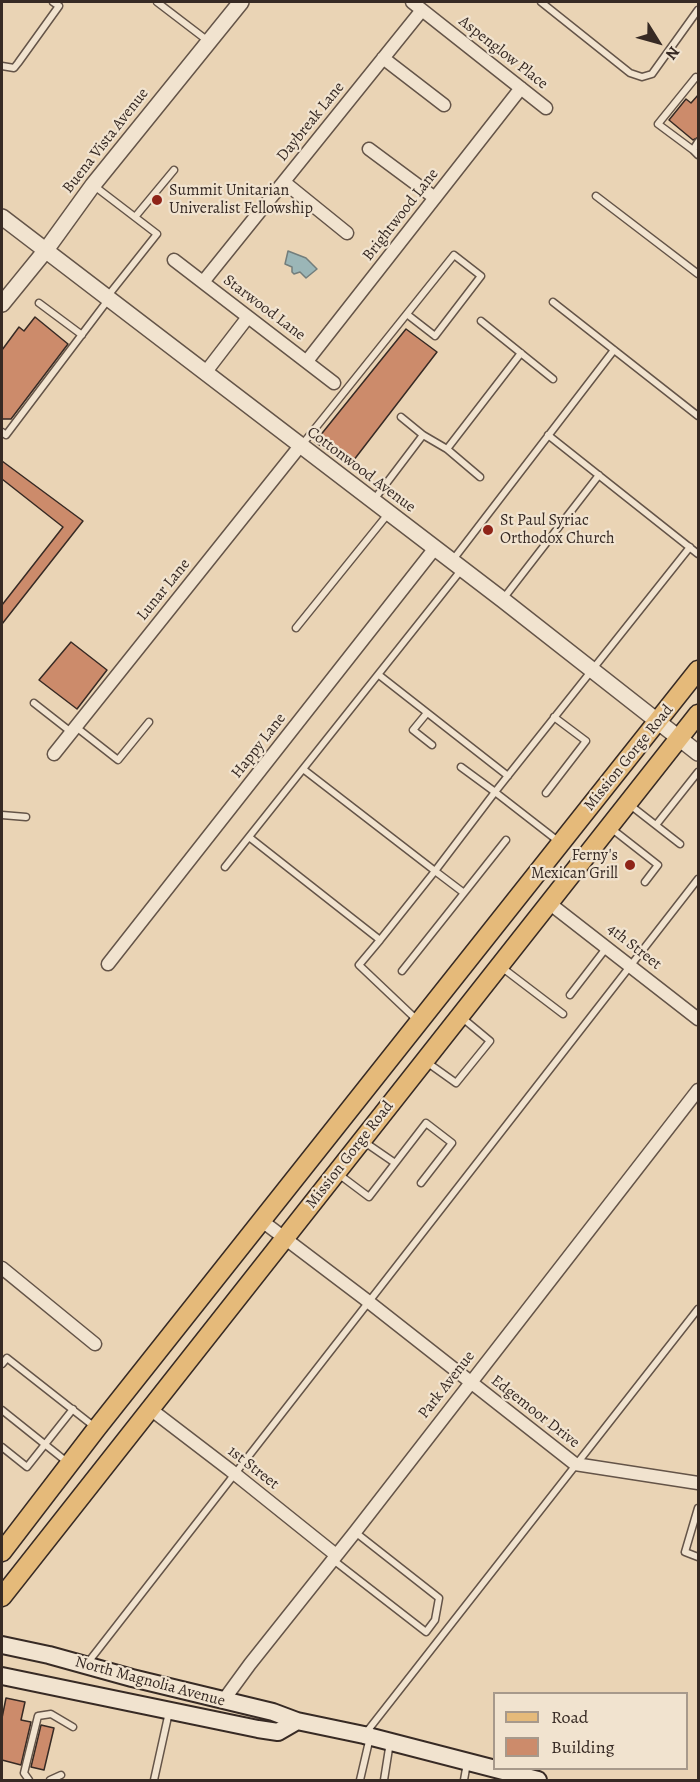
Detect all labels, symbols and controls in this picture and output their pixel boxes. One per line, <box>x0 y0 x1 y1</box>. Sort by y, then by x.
street label: Aspenglow Place <box>454 12 552 94</box>
north arrow <box>628 12 688 72</box>
text: N <box>660 42 685 64</box>
street label: Daybreak Lane <box>273 78 349 166</box>
street label: Buena Vista Avenue <box>59 85 153 197</box>
street label: Brightwood Lane <box>359 165 443 265</box>
place label: Summit Unitarian Univeralist Fellowship <box>169 181 313 219</box>
marker: Summit Unitarian Univeralist Fellowship <box>150 193 164 207</box>
street label: Starwood Lane <box>219 271 309 345</box>
street label: Cottonwood Avenue <box>303 423 419 517</box>
place label: St Paul Syriac Orthodox Church <box>500 511 615 549</box>
marker: St Paul Syriac Orthodox Church <box>481 523 495 537</box>
street label: Lunar Lane <box>133 555 195 625</box>
street label: Mission Gorge Road <box>580 701 678 815</box>
street label: Happy Lane <box>228 709 290 783</box>
place label: Ferny's Mexican Grill <box>531 846 618 884</box>
marker: Ferny's Mexican Grill <box>623 858 637 872</box>
street label: 4th Street <box>603 920 665 974</box>
street label: Mission Gorge Road <box>302 1097 398 1213</box>
street label: Park Avenue <box>415 1347 479 1423</box>
street label: Edgemoor Drive <box>487 1371 583 1453</box>
street label: 1st Street <box>224 1442 282 1494</box>
street label: North Magnolia Avenue <box>73 1653 227 1711</box>
legend <box>493 1692 688 1770</box>
text: Road <box>551 1705 588 1729</box>
text: Building <box>551 1735 615 1759</box>

